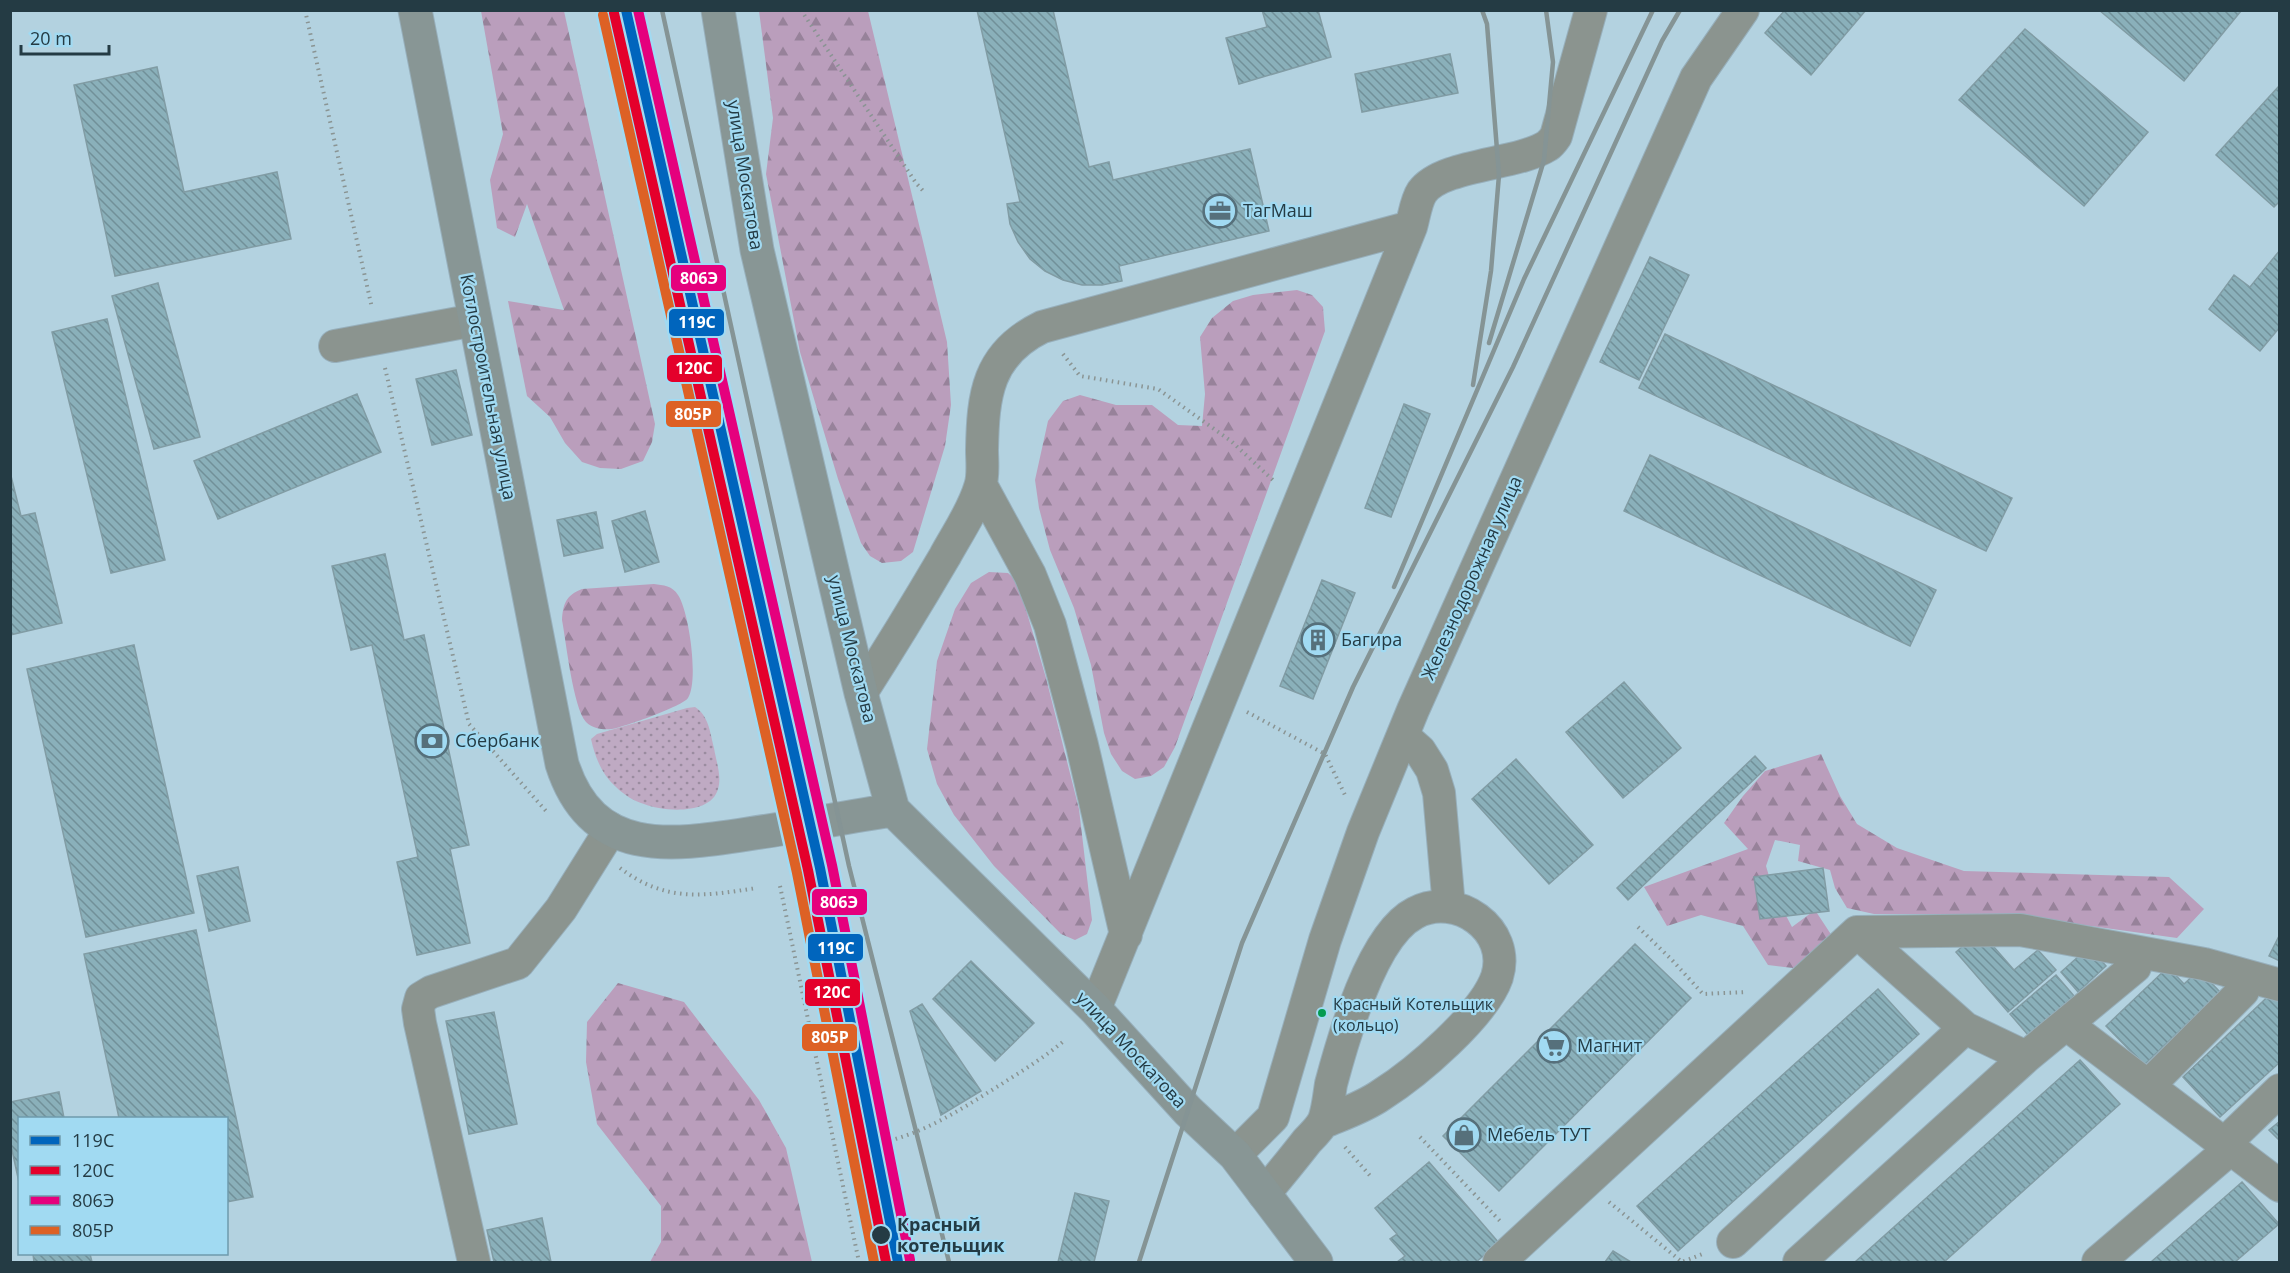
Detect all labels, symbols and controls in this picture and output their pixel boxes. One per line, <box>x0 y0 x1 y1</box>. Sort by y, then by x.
scale bar <box>21 18 110 56</box>
text: 20 m <box>30 26 72 50</box>
street label: улица Москатова <box>722 98 770 251</box>
office icon: ТагМаш <box>1202 193 1238 229</box>
place label: ТагМаш <box>1243 198 1313 222</box>
line badge: 806Э <box>670 264 727 292</box>
text: 806Э <box>680 267 718 289</box>
street label: Котлостроительная улица <box>455 272 523 502</box>
line badge: 119С <box>668 308 725 337</box>
text: 119С <box>678 311 716 333</box>
line badge: 120С <box>666 354 723 383</box>
text: 120С <box>675 357 713 379</box>
line badge: 805Р <box>665 400 722 428</box>
text: 805Р <box>674 403 712 425</box>
street label: Железнодорожная улица <box>1415 472 1527 683</box>
street label: улица Москатова <box>823 572 883 725</box>
building icon: Багира <box>1300 622 1336 658</box>
place label: Багира <box>1341 627 1402 651</box>
bank icon: Сбербанк <box>414 723 450 759</box>
place label: Сбербанк <box>455 728 540 752</box>
line badge: 806Э <box>811 888 868 916</box>
text: 806Э <box>820 891 858 913</box>
line badge: 119С <box>807 933 864 962</box>
text: 119С <box>817 937 855 959</box>
line badge: 120С <box>804 978 861 1007</box>
text: 120С <box>813 981 851 1003</box>
street label: улица Москатова <box>1071 986 1192 1113</box>
place label: Красный Котельщик (кольцо) <box>1333 993 1494 1036</box>
marker: Красный Котельщик (кольцо) <box>1316 1007 1328 1019</box>
line badge: 805Р <box>801 1023 858 1052</box>
text: 805Р <box>811 1026 849 1048</box>
supermarket icon: Магнит <box>1536 1028 1572 1064</box>
place label: Магнит <box>1577 1033 1643 1057</box>
legend <box>18 1117 228 1255</box>
shop icon: Мебель ТУТ <box>1446 1117 1482 1153</box>
place label: Мебель ТУТ <box>1487 1122 1591 1146</box>
text: 119С <box>72 1128 114 1152</box>
text: 120С <box>72 1158 114 1182</box>
text: 806Э <box>72 1188 114 1212</box>
place label: Красный котельщик <box>897 1212 1005 1257</box>
text: 805Р <box>72 1218 114 1242</box>
marker: Красный котельщик <box>870 1224 892 1246</box>

